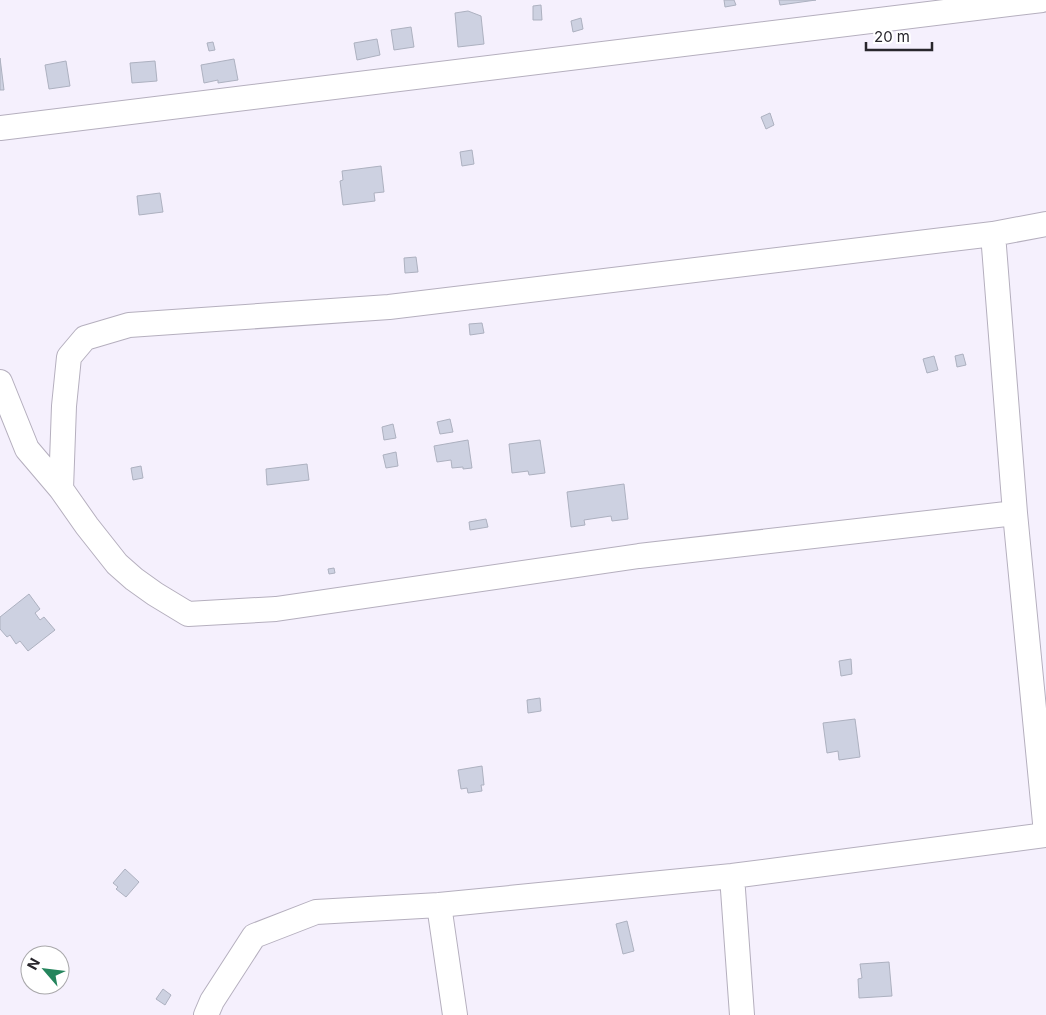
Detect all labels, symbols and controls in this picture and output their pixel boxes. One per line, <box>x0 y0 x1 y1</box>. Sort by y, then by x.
scale bar <box>866 20 932 52</box>
text: 20 m <box>874 27 910 46</box>
north arrow <box>20 945 70 995</box>
text: N <box>23 955 43 972</box>

